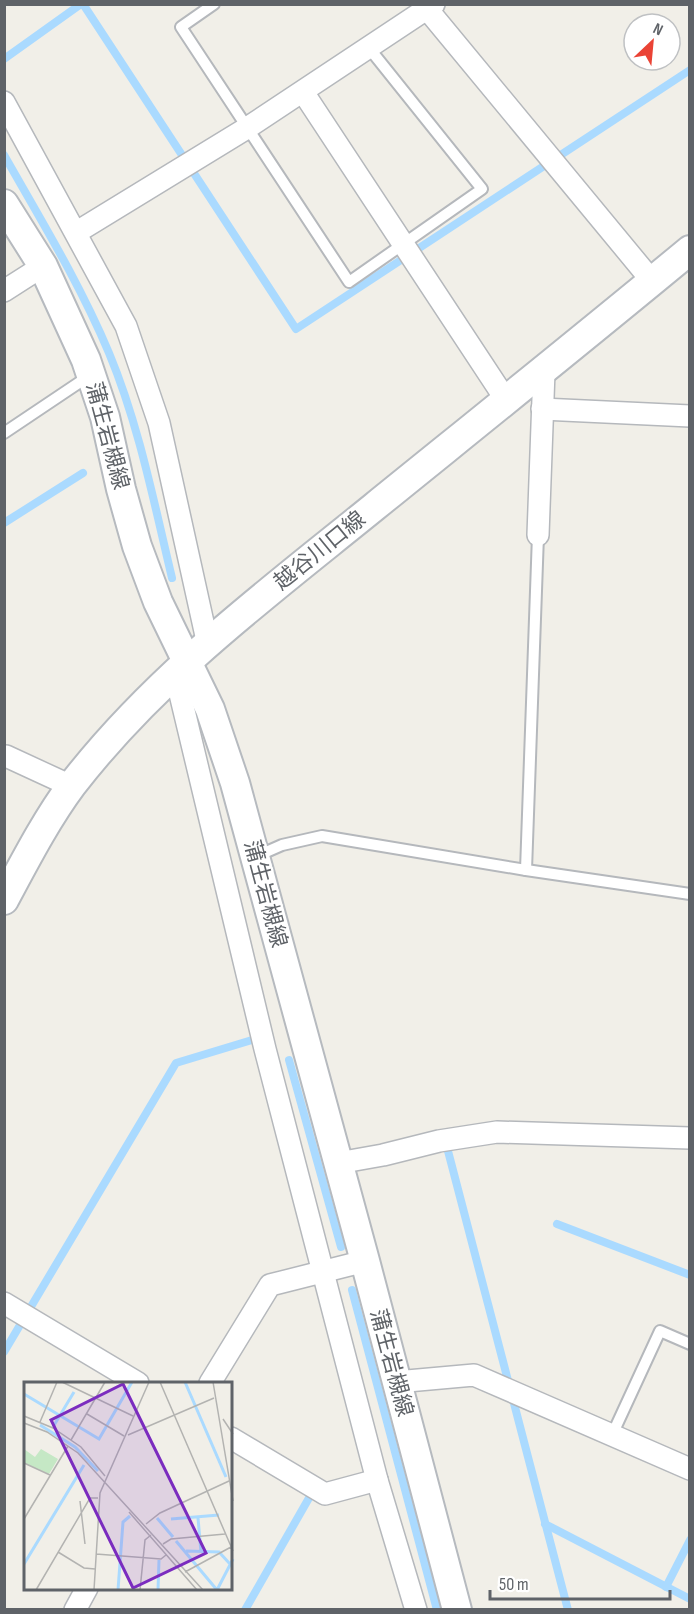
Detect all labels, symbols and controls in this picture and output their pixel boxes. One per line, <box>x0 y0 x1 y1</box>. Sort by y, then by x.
north arrow <box>622 12 682 72</box>
text: N <box>650 19 666 40</box>
street label: 蒲生岩槻線 <box>80 379 134 493</box>
street label: 越谷川口線 <box>269 506 371 596</box>
street label: 蒲生岩槻線 <box>238 837 292 951</box>
street label: 蒲生岩槻線 <box>364 1306 418 1420</box>
inset map <box>24 1382 232 1590</box>
scale bar <box>490 1563 670 1601</box>
text: 50 m <box>499 1574 529 1595</box>

